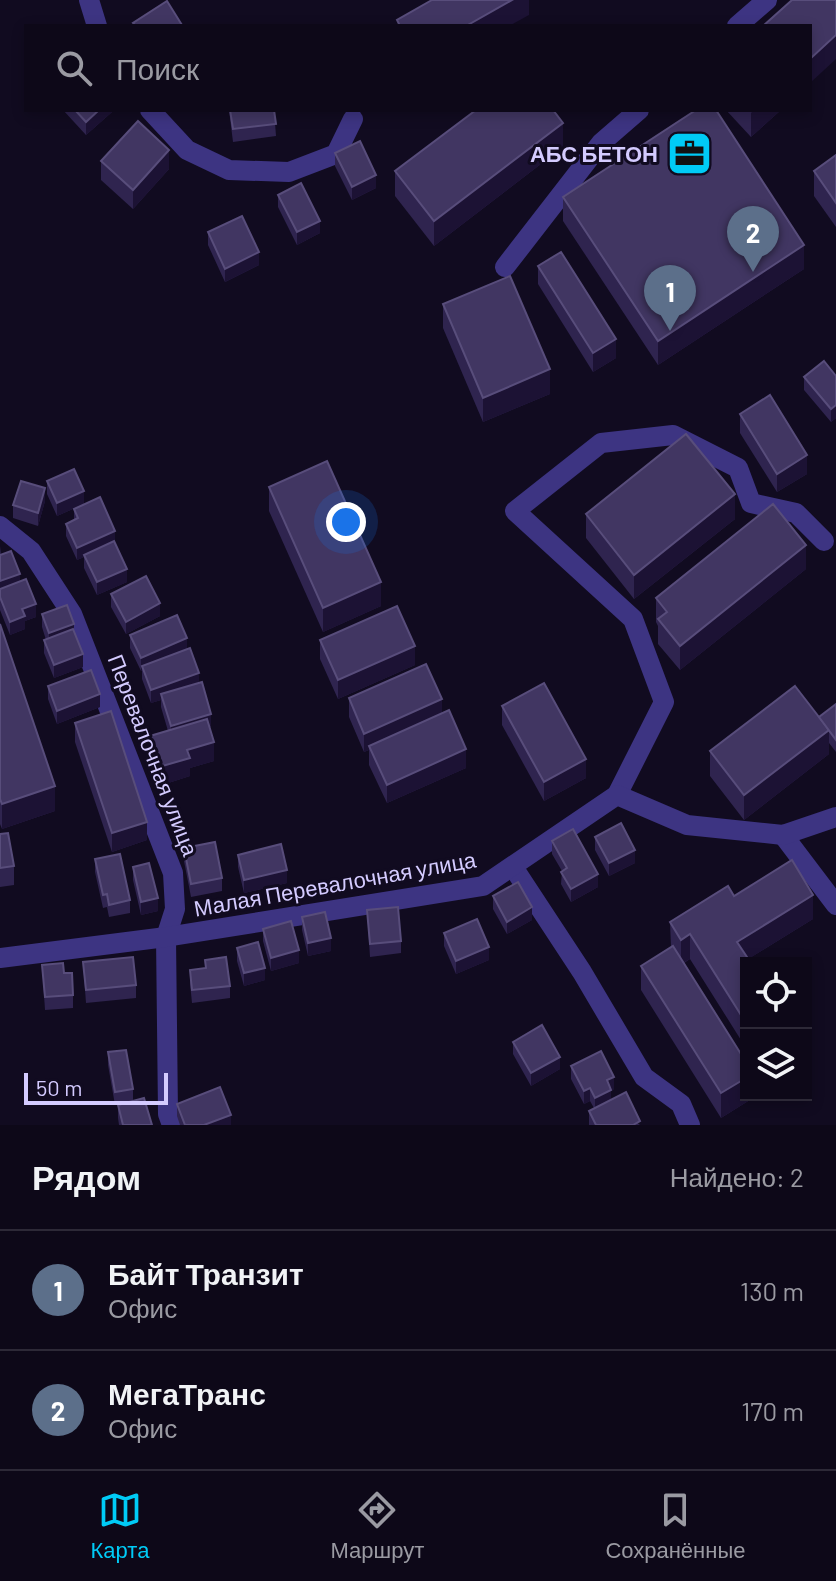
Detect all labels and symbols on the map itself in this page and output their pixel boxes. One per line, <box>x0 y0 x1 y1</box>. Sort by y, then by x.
office icon: АБС БЕТОН <box>665 130 713 178</box>
place label: АБС БЕТОН <box>530 140 658 166</box>
pin: 2 <box>727 206 779 272</box>
pin: 1 <box>644 265 696 331</box>
your location <box>326 502 366 542</box>
street label: Перевалочная улица <box>103 650 205 860</box>
street label: Малая Перевалочная улица <box>192 845 479 922</box>
scale bar <box>24 1069 168 1105</box>

